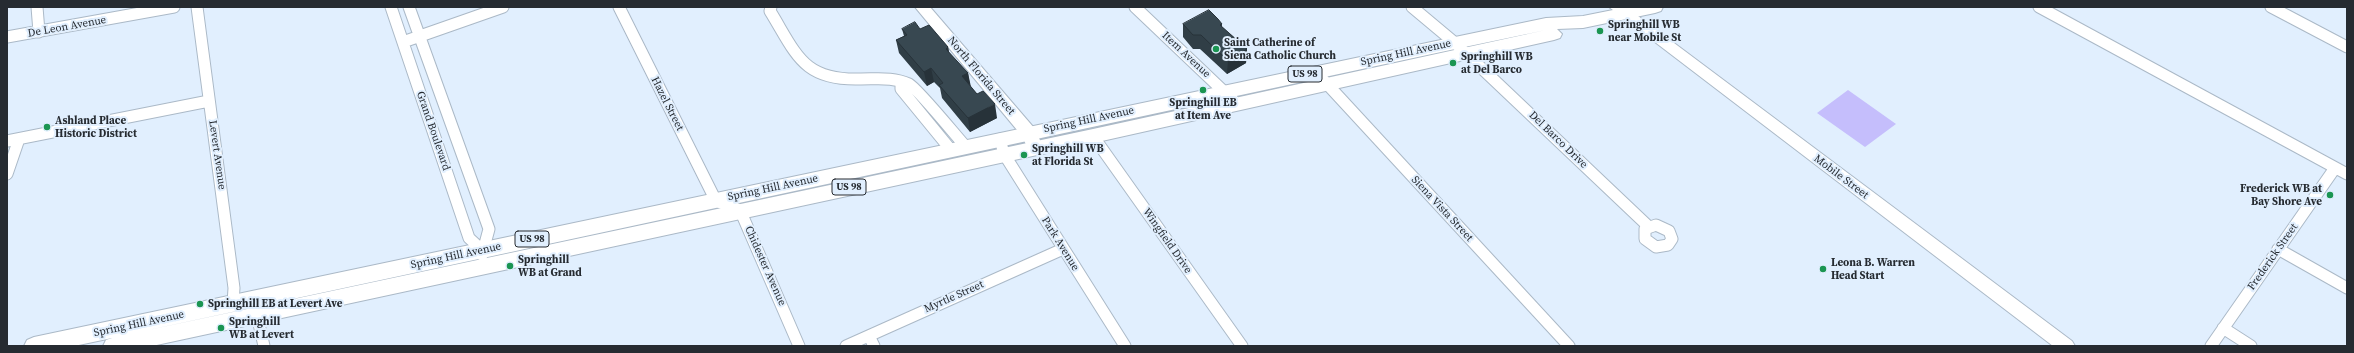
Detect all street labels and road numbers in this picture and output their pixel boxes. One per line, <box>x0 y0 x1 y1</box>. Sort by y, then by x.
street label: De Leon Avenue <box>27 14 107 40</box>
street label: Item Avenue <box>1159 29 1213 81</box>
street label: North Florida Street <box>944 34 1018 118</box>
street label: Spring Hill Avenue <box>1360 37 1452 69</box>
road number: US 98 <box>1288 66 1322 82</box>
street label: Hazel Street <box>648 75 686 133</box>
street label: Grand Boulevard <box>413 90 453 172</box>
street label: Spring Hill Avenue <box>1043 104 1135 136</box>
street label: Del Barco Drive <box>1526 109 1590 171</box>
street label: Levert Avenue <box>206 119 228 191</box>
street label: Mobile Street <box>1811 152 1871 202</box>
street label: Spring Hill Avenue <box>727 172 819 204</box>
street label: Siena Vista Street <box>1408 174 1476 244</box>
road number: US 98 <box>832 179 866 195</box>
street label: Wingfield Drive <box>1140 206 1194 276</box>
street label: Park Avenue <box>1038 215 1082 273</box>
street label: Frederick Street <box>2245 221 2301 293</box>
street label: Chidester Avenue <box>741 224 789 308</box>
road number: US 98 <box>515 231 549 247</box>
street label: Spring Hill Avenue <box>410 240 502 272</box>
street label: Myrtle Street <box>922 278 986 316</box>
street label: Spring Hill Avenue <box>93 308 185 340</box>

